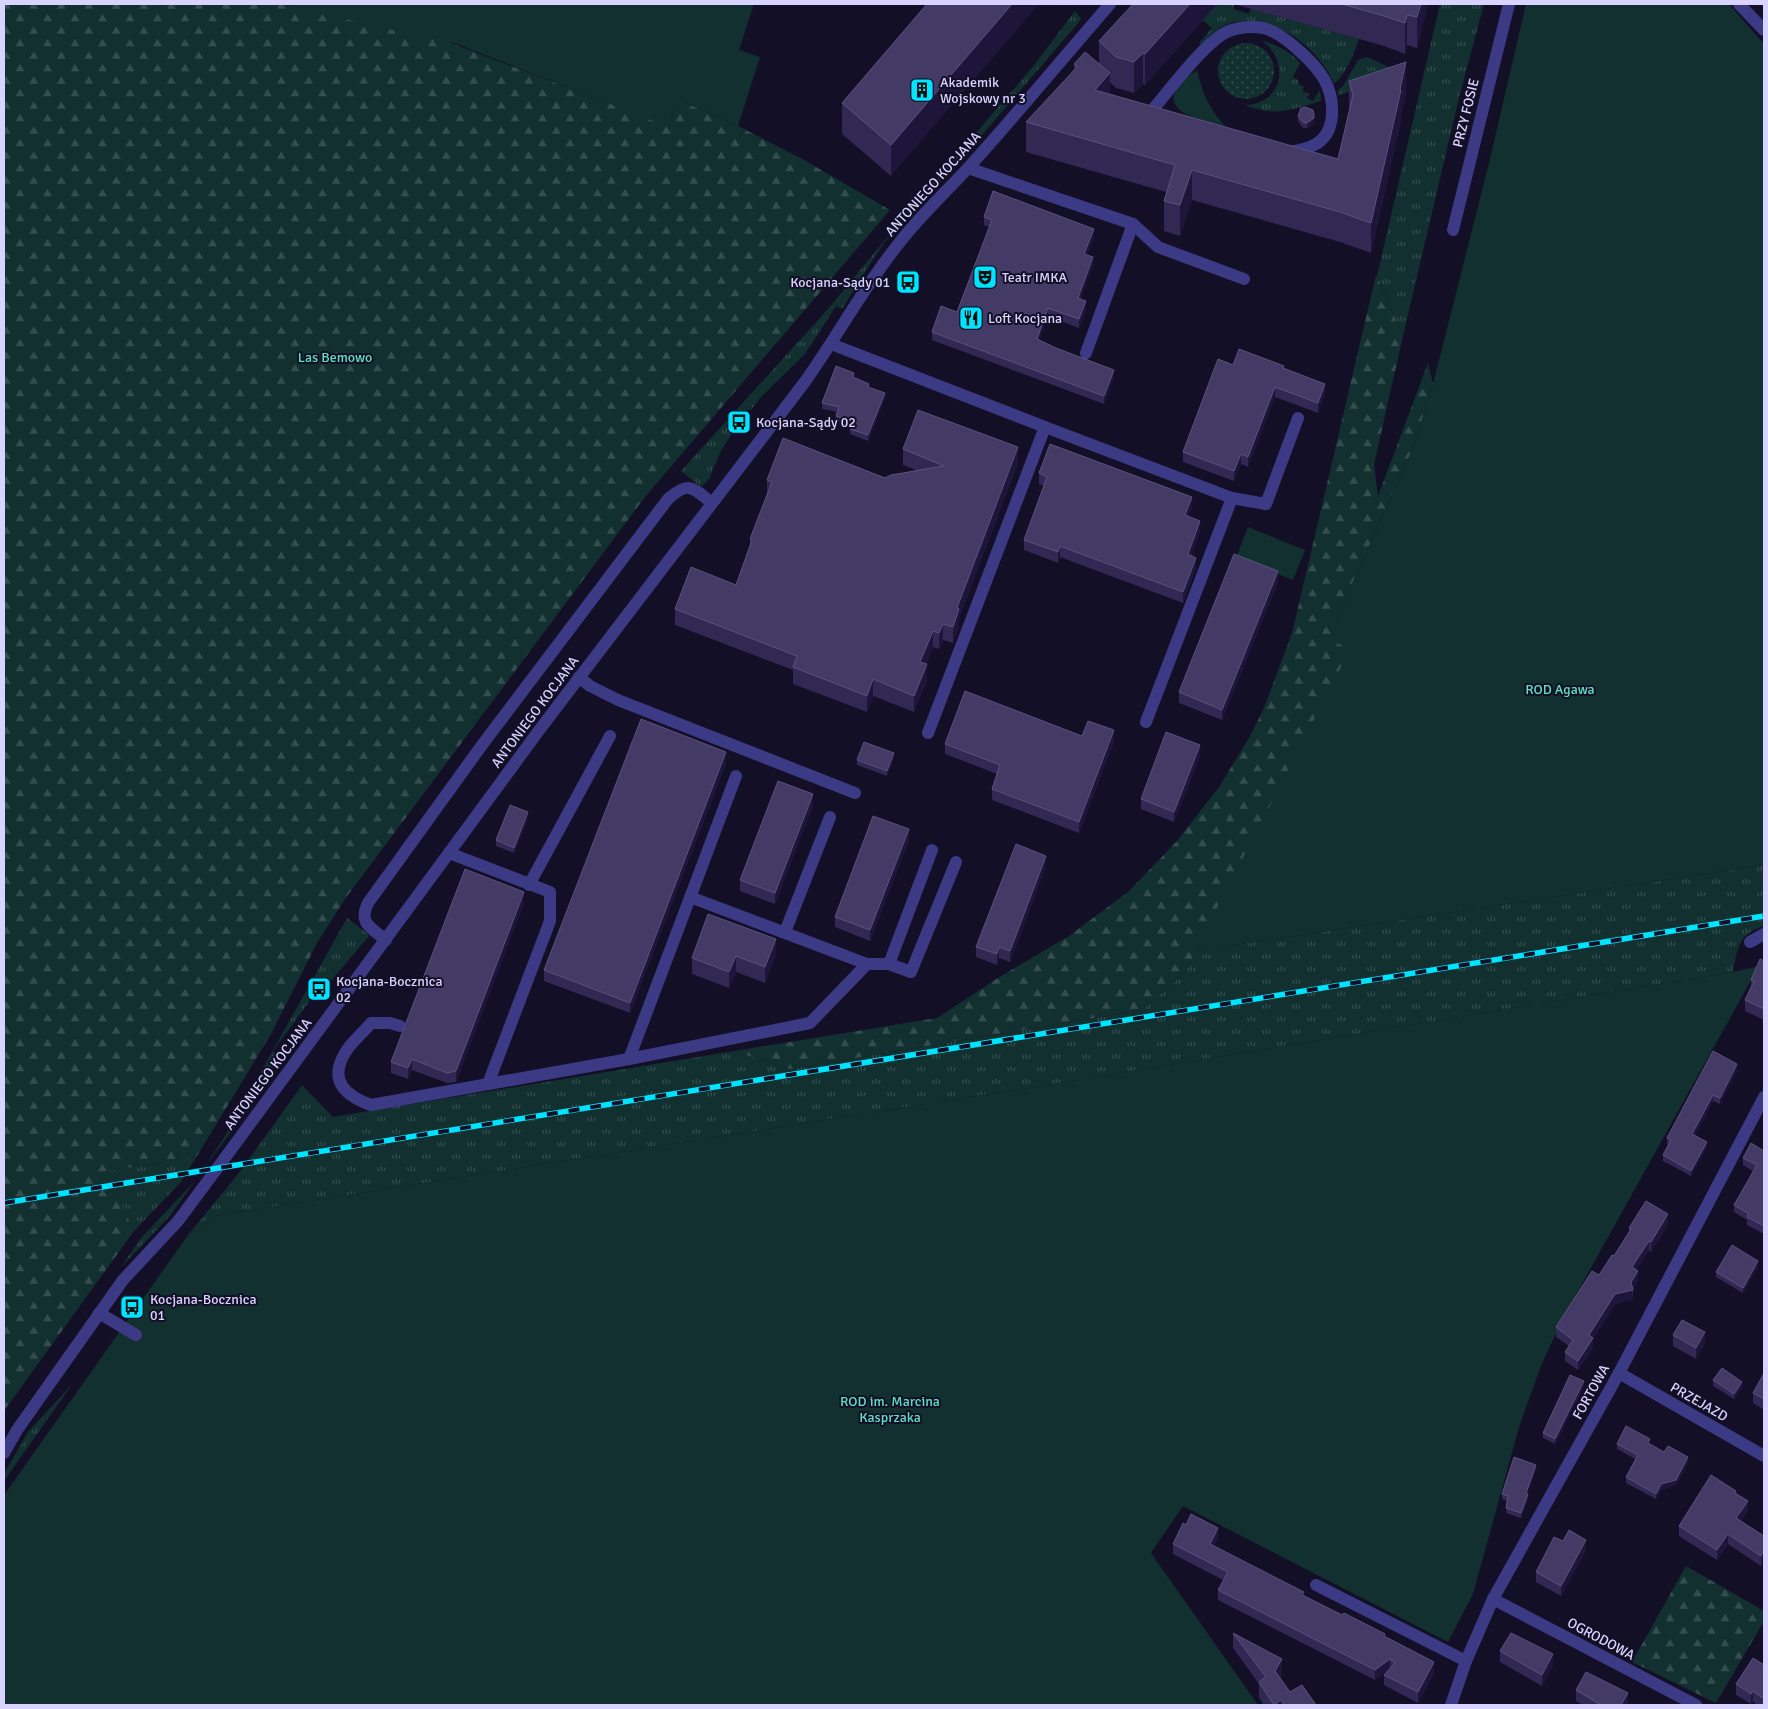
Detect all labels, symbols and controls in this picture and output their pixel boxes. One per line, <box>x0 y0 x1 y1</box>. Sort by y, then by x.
place label: Akademik Wojskowy nr 3 <box>940 74 1026 107</box>
building icon: Akademik Wojskowy nr 3 <box>909 77 935 103</box>
street label: PRZY FOSIE <box>1449 77 1483 149</box>
street label: ANTONIEGO KOCJANA <box>881 128 985 240</box>
theatre icon: Teatr IMKA <box>972 264 998 290</box>
bus stop icon: Kocjana-Sądy 01 <box>895 269 921 295</box>
place label: Teatr IMKA <box>1002 269 1068 286</box>
place label: Kocjana-Sądy 01 <box>790 274 890 291</box>
restaurant icon: Loft Kocjana <box>958 305 984 331</box>
place label: Loft Kocjana <box>988 310 1062 327</box>
park label: Las Bemowo <box>298 349 372 366</box>
bus stop icon: Kocjana-Sądy 02 <box>726 409 752 435</box>
place label: Kocjana-Sądy 02 <box>756 414 856 431</box>
street label: ANTONIEGO KOCJANA <box>488 653 583 771</box>
park label: ROD Agawa <box>1525 681 1595 698</box>
place label: Kocjana-Bocznica 02 <box>336 973 443 1006</box>
bus stop icon: Kocjana-Bocznica 02 <box>306 976 332 1002</box>
street label: ANTONIEGO KOCJANA <box>221 1015 316 1133</box>
place label: Kocjana-Bocznica 01 <box>150 1291 257 1324</box>
bus stop icon: Kocjana-Bocznica 01 <box>119 1294 145 1320</box>
street label: FORTOWA <box>1569 1361 1613 1423</box>
street label: PRZEJAZD <box>1667 1379 1731 1425</box>
park label: ROD im. Marcina Kasprzaka <box>840 1393 940 1426</box>
street label: OGRODOWA <box>1564 1614 1638 1664</box>

